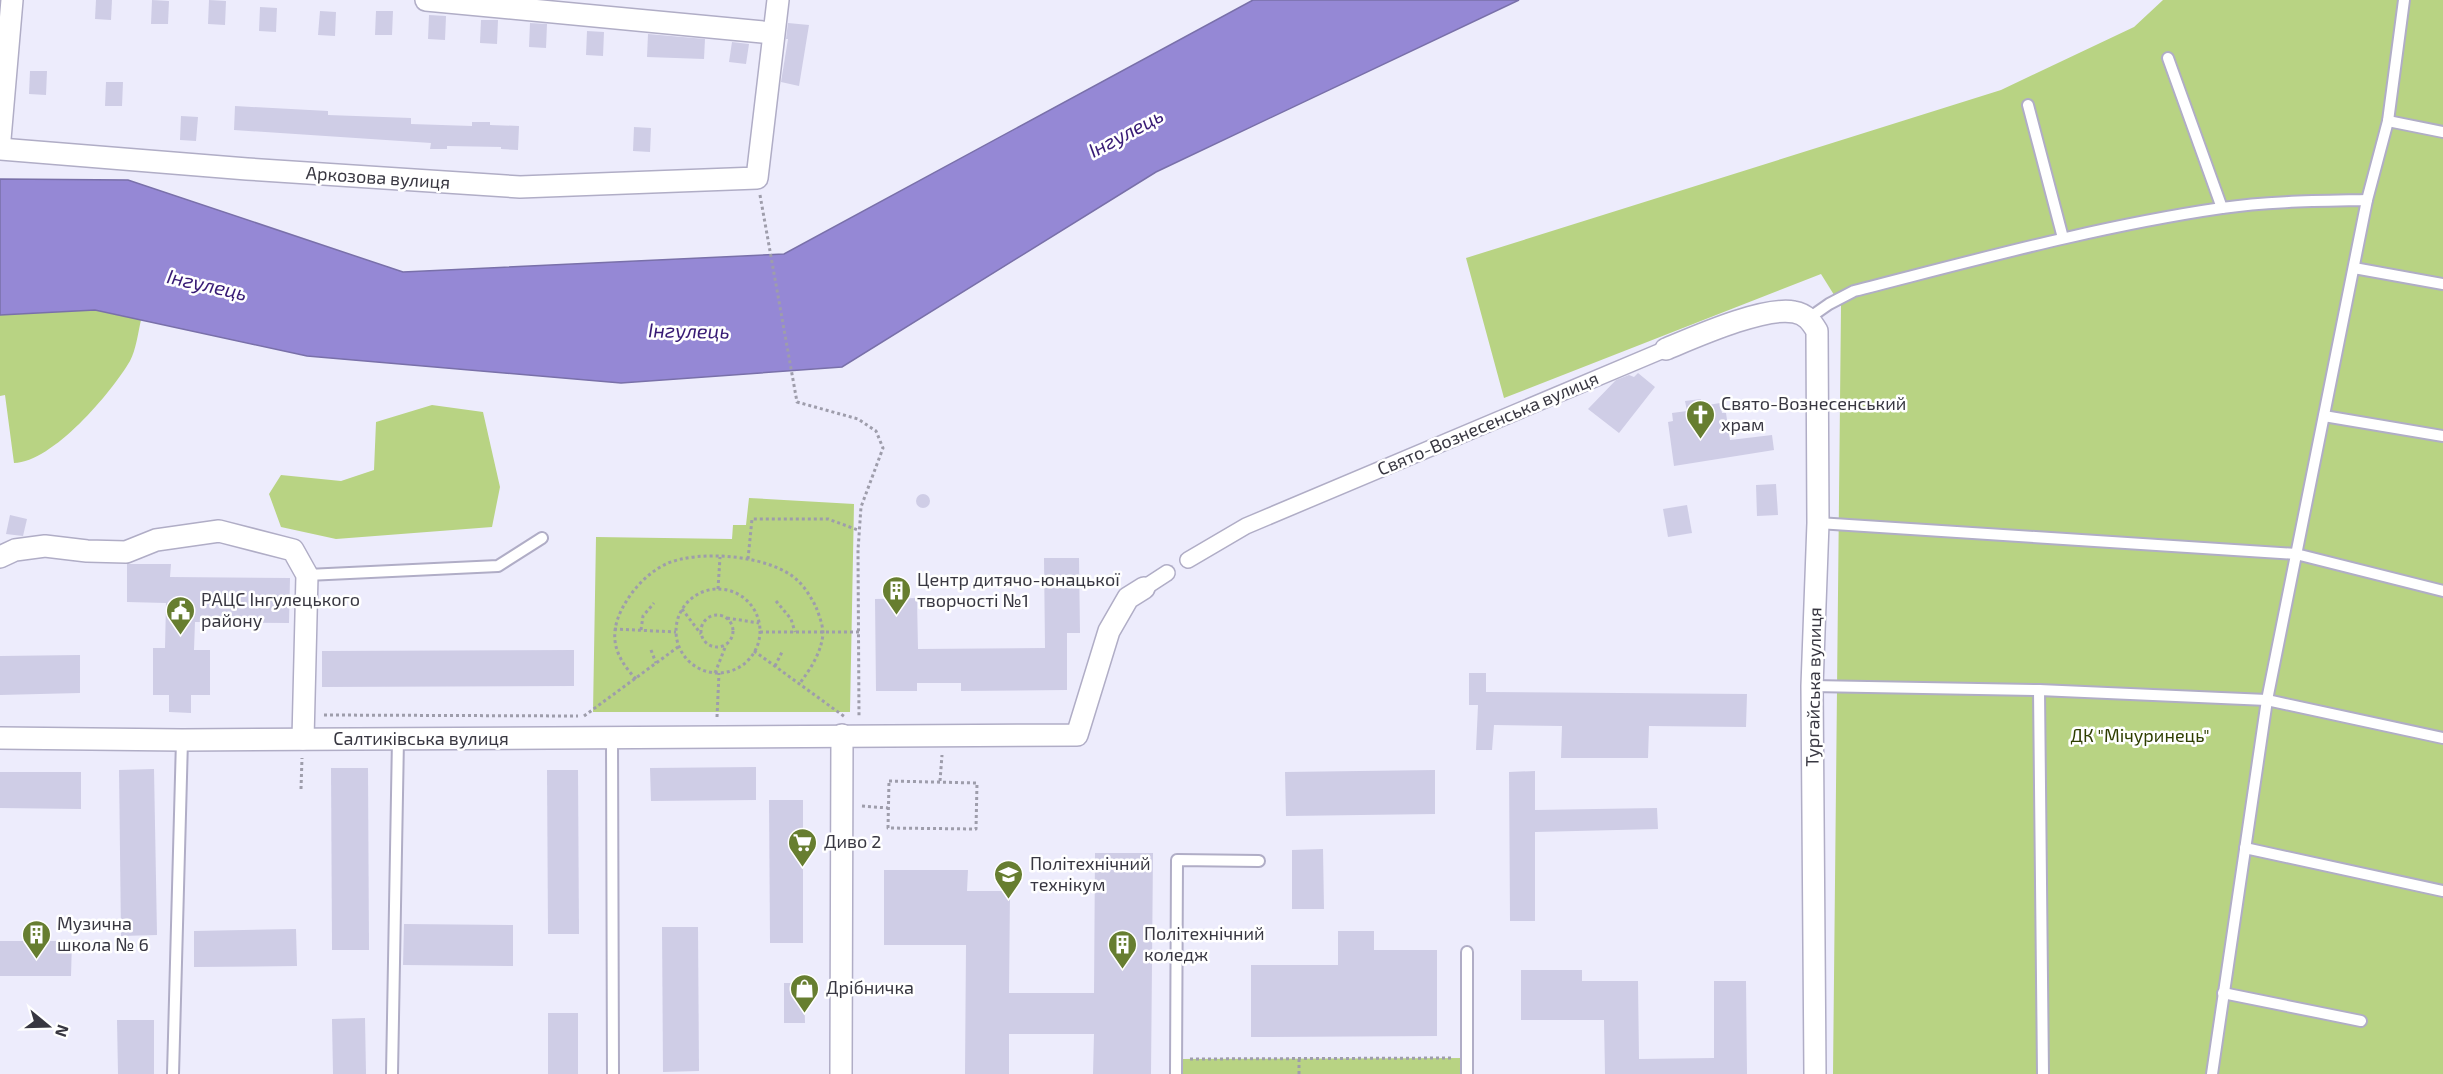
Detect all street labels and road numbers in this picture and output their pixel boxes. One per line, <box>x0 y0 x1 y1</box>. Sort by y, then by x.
street label: Аркозова вулиця <box>305 161 451 193</box>
street label: Свято-Вознесенська вулиця <box>1374 366 1602 480</box>
street label: Тургайська вулиця <box>1801 607 1825 767</box>
street label: Салтиківська вулиця <box>333 727 509 749</box>

